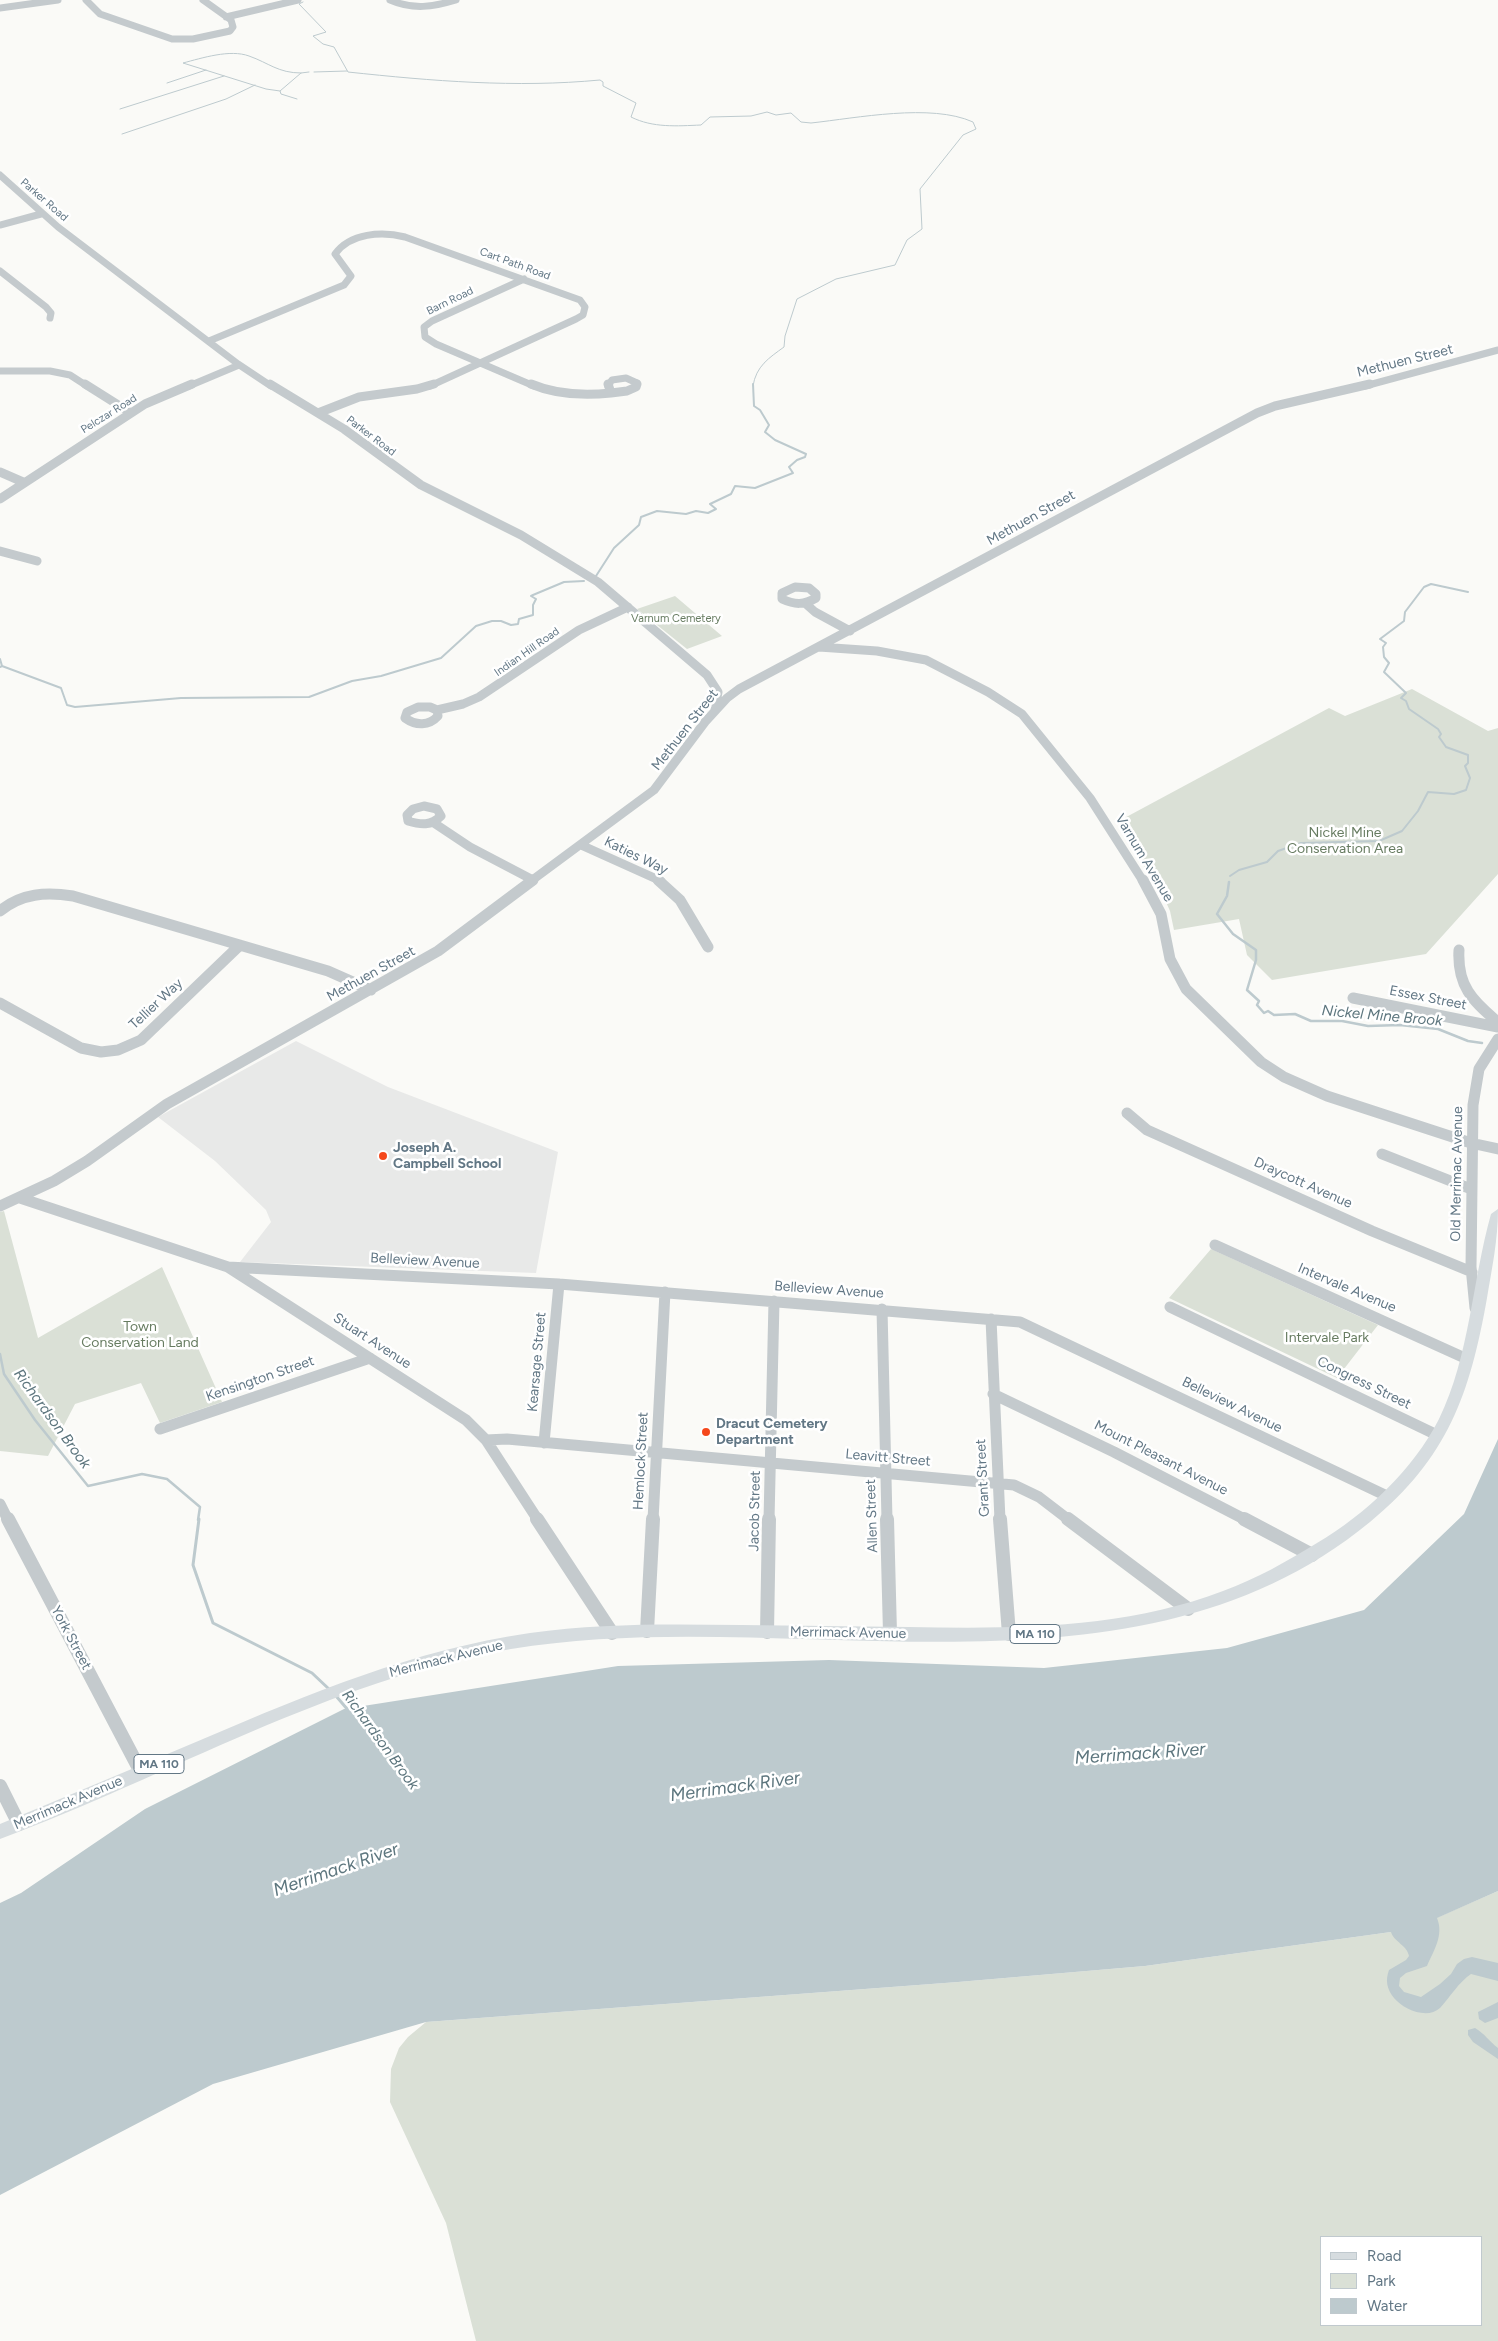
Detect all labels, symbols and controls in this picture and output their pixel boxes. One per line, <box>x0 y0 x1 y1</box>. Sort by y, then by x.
street label: Parker Road <box>18 176 70 224</box>
street label: Cart Path Road <box>478 245 552 283</box>
street label: Barn Road <box>425 284 475 318</box>
street label: Methuen Street <box>1355 341 1455 381</box>
street label: Pelczar Road <box>79 392 139 436</box>
street label: Parker Road <box>344 413 398 459</box>
street label: Methuen Street <box>984 487 1078 549</box>
park label: Varnum Cemetery <box>631 612 721 626</box>
street label: Indian Hill Road <box>492 625 562 679</box>
street label: Methuen Street <box>648 686 722 774</box>
street label: Varnum Avenue <box>1111 811 1177 905</box>
park label: Nickel Mine Conservation Area <box>1287 825 1403 858</box>
street label: Katies Way <box>601 833 671 879</box>
street label: Methuen Street <box>324 943 418 1005</box>
street label: Tellier Way <box>126 975 186 1033</box>
street label: Essex Street <box>1388 982 1468 1014</box>
water label: Nickel Mine Brook <box>1321 1002 1443 1030</box>
street label: Old Merrimac Avenue <box>1447 1106 1467 1242</box>
place label: Joseph A. Campbell School <box>393 1140 501 1172</box>
marker: Joseph A. Campbell School <box>377 1150 389 1162</box>
street label: Draycott Avenue <box>1251 1154 1355 1212</box>
street label: Belleview Avenue <box>370 1250 480 1272</box>
street label: Intervale Avenue <box>1295 1260 1399 1316</box>
street label: Belleview Avenue <box>774 1278 884 1302</box>
street label: Stuart Avenue <box>330 1310 414 1372</box>
street label: Kearsage Street <box>524 1311 550 1413</box>
park label: Town Conservation Land <box>81 1319 199 1351</box>
park label: Intervale Park <box>1285 1330 1369 1346</box>
street label: Kensington Street <box>204 1353 316 1405</box>
street label: Congress Street <box>1314 1353 1414 1413</box>
water label: Richardson Brook <box>10 1366 94 1472</box>
street label: Belleview Avenue <box>1179 1373 1285 1437</box>
street label: Hemlock Street <box>630 1411 652 1511</box>
place label: Dracut Cemetery Department <box>716 1416 828 1448</box>
street label: Mount Pleasant Avenue <box>1091 1417 1231 1499</box>
marker: Dracut Cemetery Department <box>700 1426 712 1438</box>
street label: Grant Street <box>973 1438 993 1518</box>
street label: Leavitt Street <box>845 1446 931 1470</box>
street label: Jacob Street <box>746 1470 764 1552</box>
street label: Allen Street <box>862 1479 882 1553</box>
street label: York Street <box>47 1603 95 1673</box>
street label: Merrimack Avenue <box>790 1624 906 1642</box>
road number: MA 110 <box>1010 1625 1060 1644</box>
street label: Merrimack Avenue <box>387 1637 505 1681</box>
water label: Richardson Brook <box>338 1687 422 1793</box>
water label: Merrimack River <box>1074 1739 1206 1769</box>
road number: MA 110 <box>134 1755 184 1774</box>
water label: Merrimack River <box>669 1767 801 1807</box>
street label: Merrimack Avenue <box>11 1773 125 1833</box>
water label: Merrimack River <box>271 1838 401 1902</box>
legend <box>1320 2236 1483 2326</box>
text: Road <box>1367 2247 1402 2265</box>
text: Park <box>1367 2272 1396 2290</box>
text: Water <box>1367 2297 1407 2315</box>

